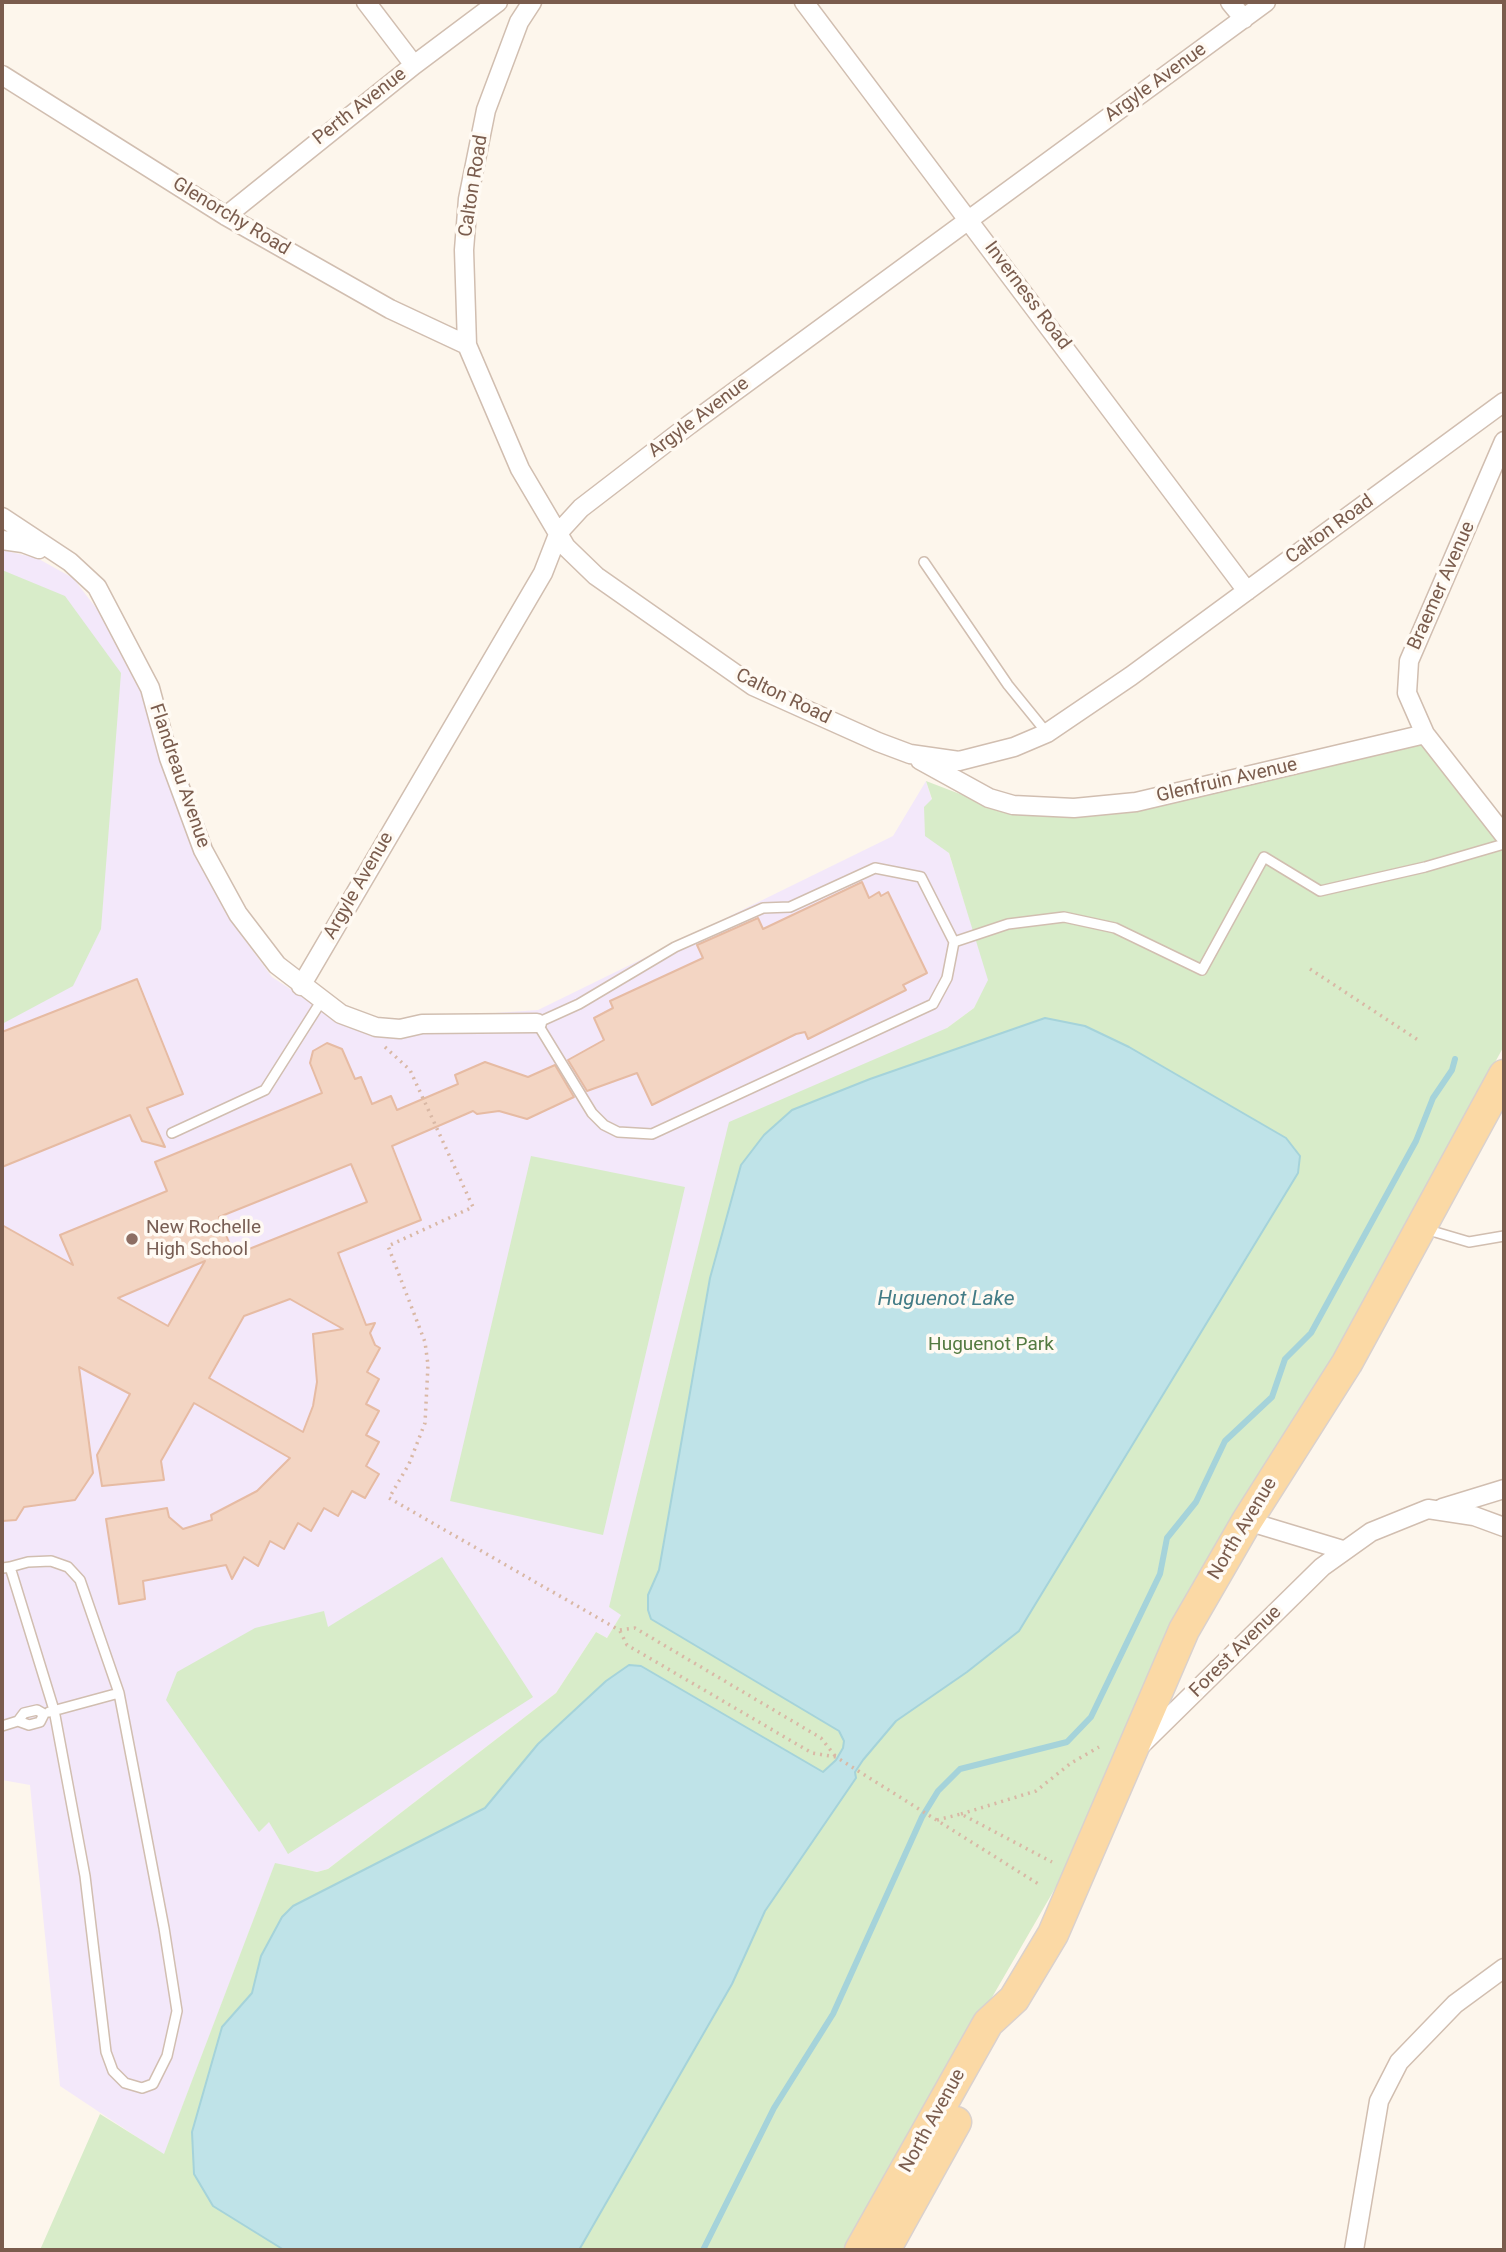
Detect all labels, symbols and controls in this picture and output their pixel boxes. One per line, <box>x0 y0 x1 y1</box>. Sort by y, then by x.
street label: Argyle Avenue <box>1101 39 1211 127</box>
street label: Perth Avenue <box>309 63 411 151</box>
street label: Calton Road <box>455 133 493 239</box>
street label: Glenorchy Road <box>168 173 294 261</box>
street label: Inverness Road <box>979 237 1075 355</box>
street label: Argyle Avenue <box>644 373 754 463</box>
street label: Calton Road <box>1282 491 1378 569</box>
street label: Braemer Avenue <box>1403 518 1481 654</box>
street label: Calton Road <box>732 664 834 730</box>
street label: Flandreau Avenue <box>144 701 214 851</box>
street label: Glenfruin Avenue <box>1154 754 1300 808</box>
street label: Argyle Avenue <box>319 828 399 944</box>
place label: New Rochelle High School <box>146 1217 261 1261</box>
marker: New Rochelle High School <box>124 1231 140 1247</box>
water label: Huguenot Lake <box>878 1287 1014 1313</box>
park label: Huguenot Park <box>928 1334 1054 1356</box>
street label: North Avenue <box>1204 1474 1282 1584</box>
street label: Forest Avenue <box>1185 1601 1287 1703</box>
street label: North Avenue <box>895 2065 971 2177</box>

